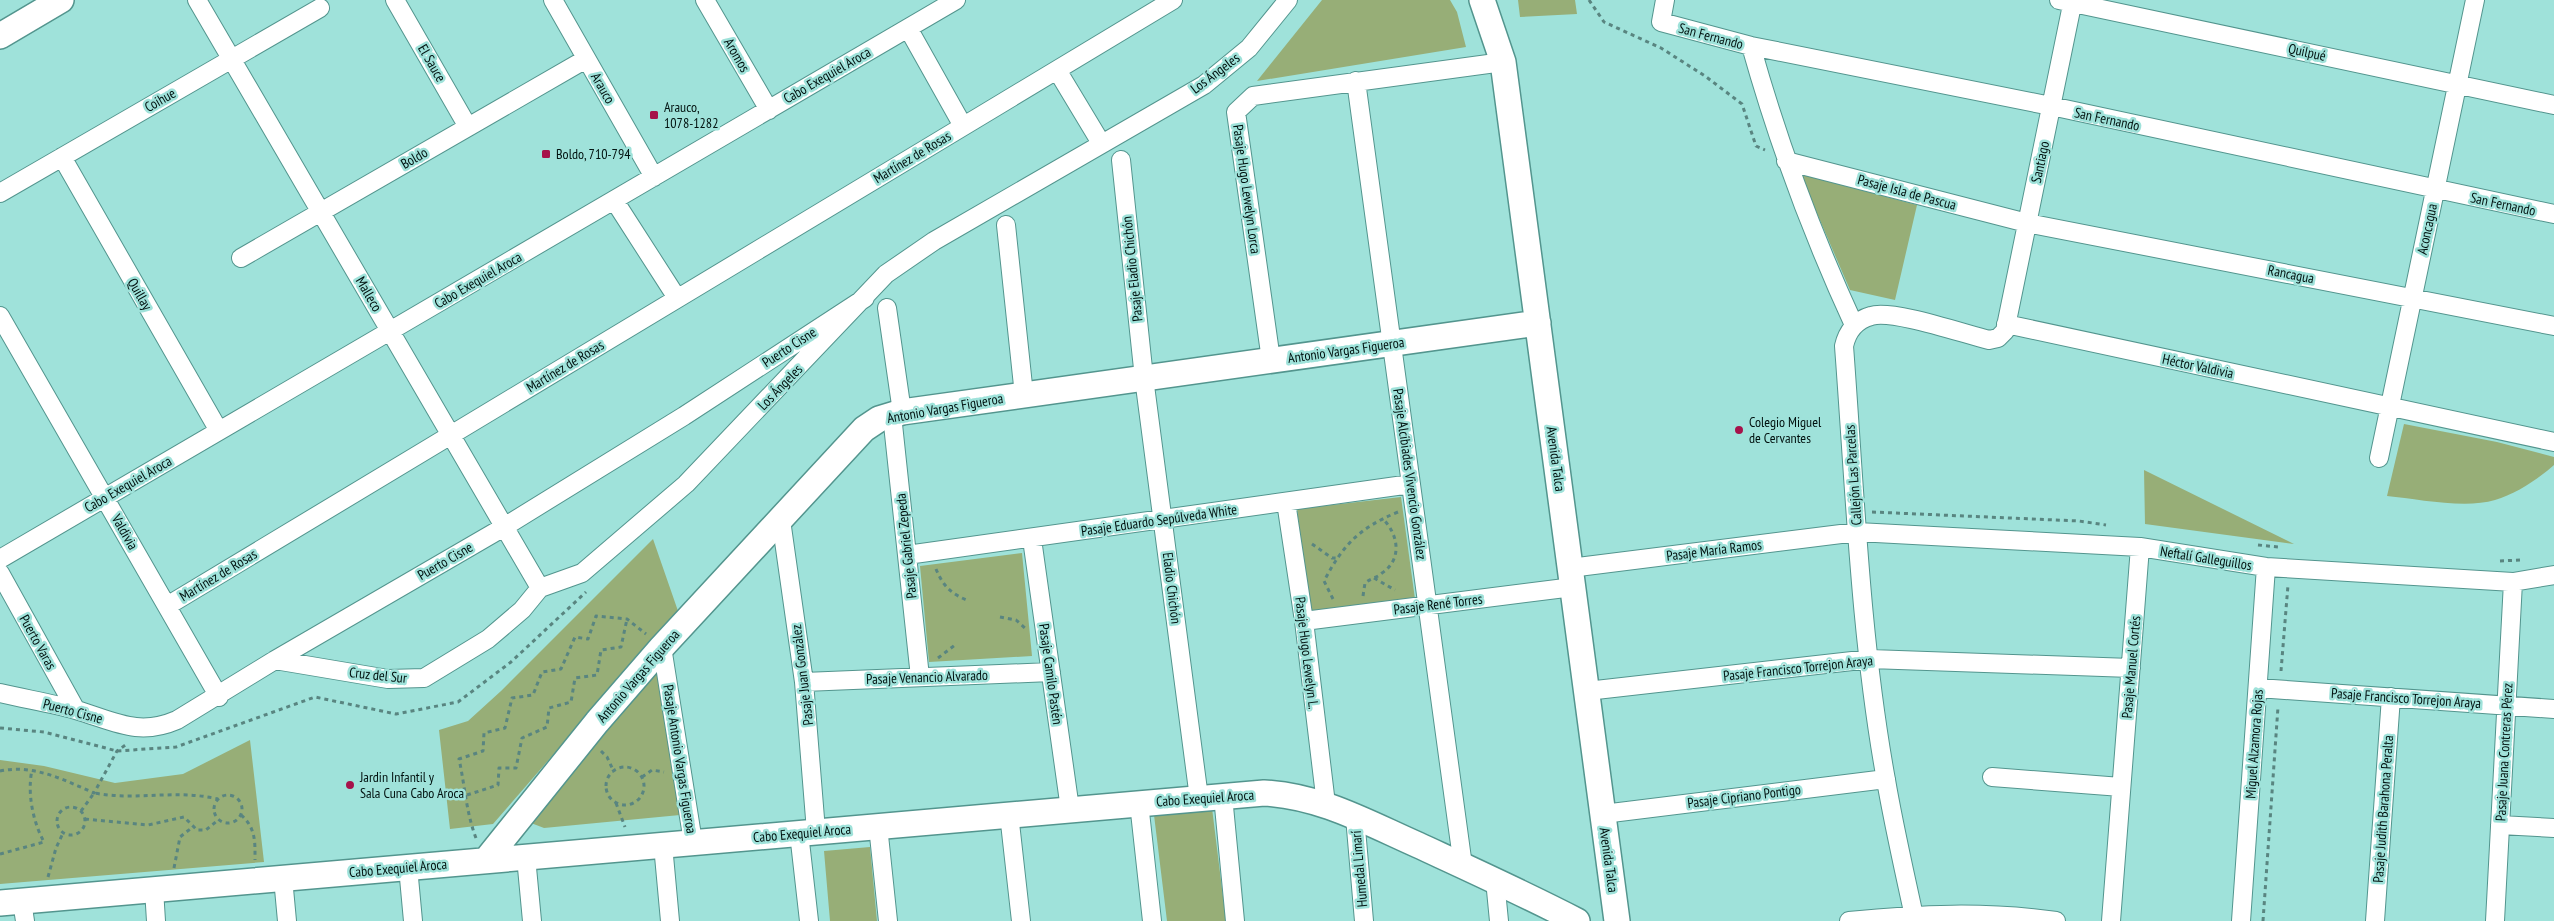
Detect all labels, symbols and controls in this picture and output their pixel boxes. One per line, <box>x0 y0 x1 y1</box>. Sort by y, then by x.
street label: San Fernando <box>1677 19 1745 53</box>
street label: Aromos <box>720 35 754 75</box>
street label: Quilpué <box>2287 39 2328 65</box>
street label: El Sauce <box>414 41 450 85</box>
street label: Cabo Exequiel Aroca <box>780 43 874 107</box>
street label: Los Ángeles <box>1187 49 1243 97</box>
street label: Arauco <box>587 69 619 107</box>
street label: Coihue <box>141 84 179 116</box>
place label: Arauco, 1078-1282 <box>664 98 718 132</box>
street label: San Fernando <box>2073 103 2141 135</box>
marker: Arauco, 1078-1282 <box>648 109 660 121</box>
street label: Pasaje Hugo Lewelyn Lorca <box>1229 123 1265 255</box>
street label: Martínez de Rosas <box>870 127 954 187</box>
street label: Santiago <box>2027 139 2053 185</box>
street label: Boldo <box>397 143 431 173</box>
place label: Boldo, 710-794 <box>556 145 631 163</box>
marker: Boldo, 710-794 <box>540 148 552 160</box>
street label: Pasaje Isla de Pascua <box>1856 170 1958 214</box>
street label: San Fernando <box>2469 188 2537 220</box>
street label: Aconcagua <box>2413 202 2441 256</box>
street label: Pasaje Eladio Chichón <box>1118 216 1146 322</box>
street label: Cabo Exequiel Aroca <box>431 248 525 312</box>
street label: Rancagua <box>2266 261 2316 287</box>
street label: Malleco <box>352 273 386 315</box>
street label: Quillay <box>124 275 157 314</box>
street label: Puerto Cisne <box>759 323 820 371</box>
street label: Antonio Vargas Figueroa <box>1287 333 1405 367</box>
street label: Martínez de Rosas <box>523 336 607 396</box>
street label: Héctor Valdivia <box>2161 350 2235 382</box>
street label: Los Ángeles <box>754 360 806 414</box>
street label: Pasaje Alcibiades Vivencio González <box>1389 387 1431 561</box>
street label: Antonio Vargas Figueroa <box>886 389 1004 427</box>
place label: Colegio Miguel de Cervantes <box>1749 413 1822 447</box>
marker: Colegio Miguel de Cervantes <box>1733 424 1745 436</box>
street label: Callejón Las Parcelas <box>1840 424 1865 526</box>
street label: Avenida Talca <box>1543 425 1569 493</box>
street label: Cabo Exequiel Aroca <box>81 452 175 516</box>
street label: Pasaje Gabriel Zepeda <box>892 492 920 600</box>
street label: Pasaje Eduardo Sepúlveda White <box>1080 500 1238 540</box>
street label: Valdivia <box>107 510 142 553</box>
street label: Pasaje María Ramos <box>1665 535 1763 565</box>
street label: Puerto Cisne <box>414 538 476 584</box>
street label: Neftalí Galleguillos <box>2159 542 2253 574</box>
street label: Martínez de Rosas <box>176 545 260 605</box>
street label: Eladio Chichón <box>1159 551 1185 625</box>
street label: Pasaje René Torres <box>1393 590 1484 618</box>
street label: Pasaje Hugo Lewelyn L. <box>1291 596 1323 710</box>
street label: Puerto Varas <box>16 611 61 673</box>
street label: Pasaje Manuel Cortés <box>2118 615 2144 719</box>
street label: Pasaje Camilo Pastén <box>1035 622 1067 726</box>
street label: Pasaje Juan González <box>787 624 817 726</box>
street label: Antonio Vargas Figueroa <box>593 626 683 726</box>
street label: Pasaje Francisco Torrejon Araya <box>1722 651 1874 685</box>
street label: Cruz del Sur <box>348 663 408 687</box>
street label: Pasaje Venancio Alvarado <box>866 666 988 688</box>
street label: Pasaje Juana Contreras Pérez <box>2491 682 2517 822</box>
street label: Pasaje Antonio Vargas Figueroa <box>659 683 701 835</box>
street label: Pasaje Francisco Torrejon Araya <box>2330 684 2482 712</box>
street label: Miguel Alzamora Rojas <box>2241 689 2267 799</box>
street label: Puerto Cisne <box>41 694 105 728</box>
street label: Pasaje Judith Barahona Peralta <box>2369 735 2397 883</box>
place label: Jardin Infantil y Sala Cuna Cabo Aroca <box>359 768 464 802</box>
marker: Jardin Infantil y Sala Cuna Cabo Aroca <box>344 779 356 791</box>
street label: Pasaje Cipriano Pontigo <box>1686 780 1802 812</box>
street label: Cabo Exequiel Aroca <box>1155 786 1255 810</box>
street label: Cabo Exequiel Aroca <box>752 820 852 846</box>
street label: Avenida Talca <box>1596 826 1622 894</box>
street label: Humedal Limarí <box>1347 830 1371 908</box>
street label: Cabo Exequiel Aroca <box>348 855 448 881</box>

